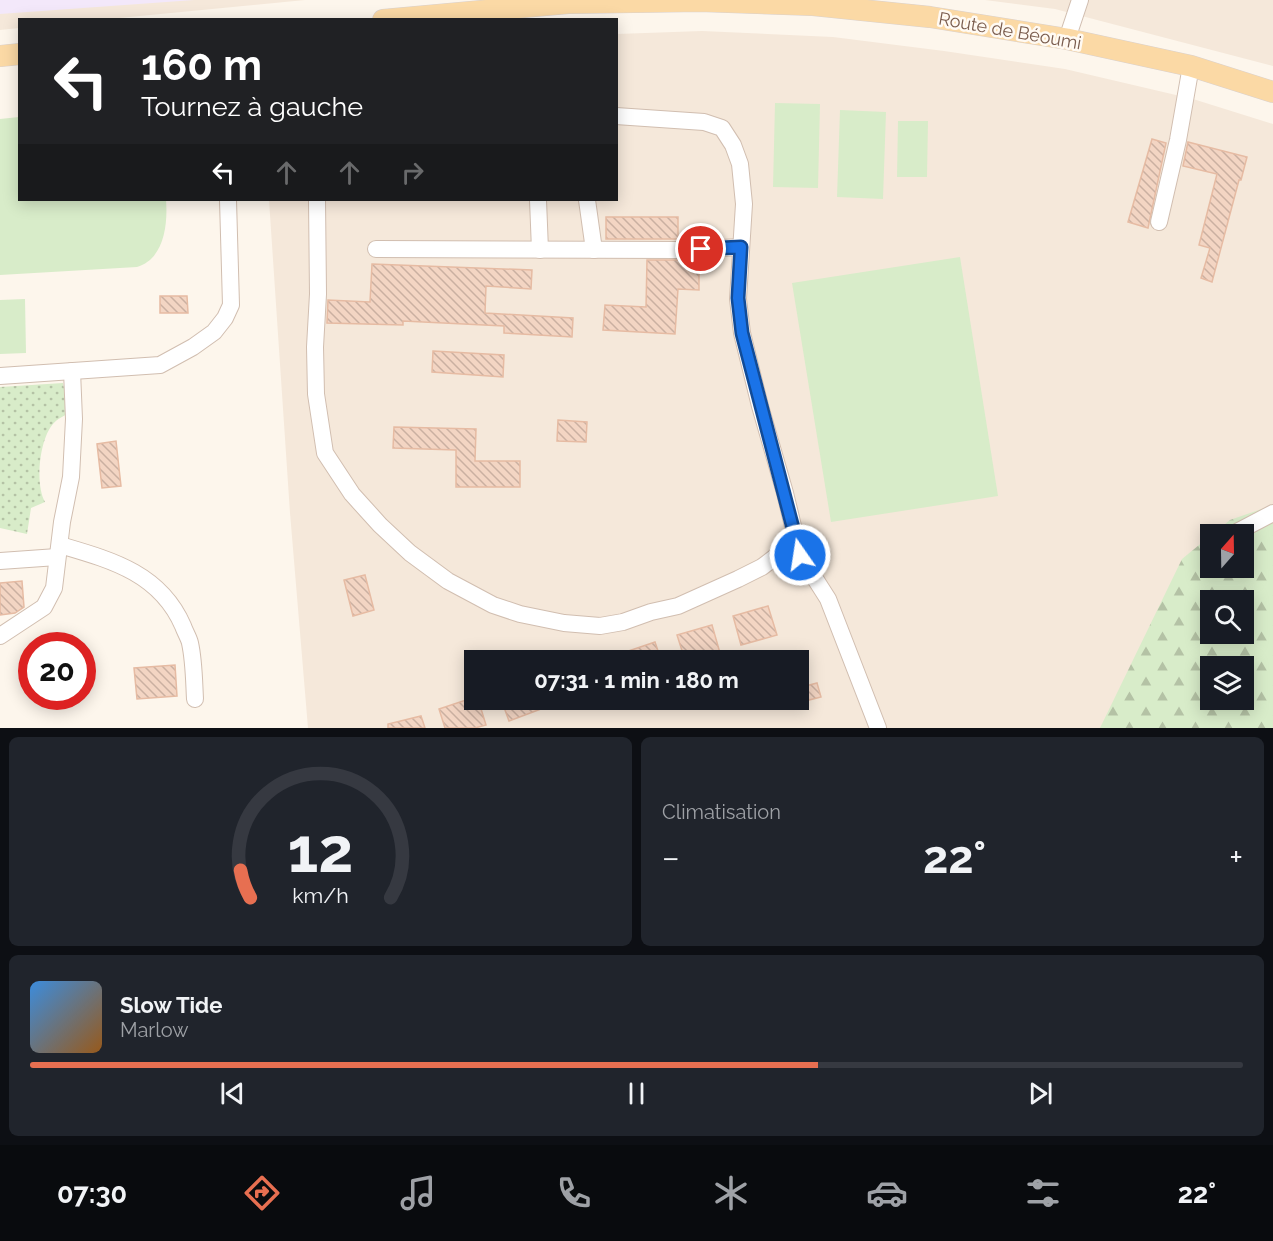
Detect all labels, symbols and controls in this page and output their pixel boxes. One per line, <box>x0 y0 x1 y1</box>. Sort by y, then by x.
street label: Route de Béoumi <box>937 8 1083 53</box>
text: 160 m <box>141 41 262 90</box>
icon: left <box>42 42 120 120</box>
text: Tournez à gauche <box>141 91 363 122</box>
icon: left <box>207 156 240 189</box>
icon: ahead <box>270 156 303 189</box>
icon: ahead <box>333 156 366 189</box>
icon: right <box>396 156 429 189</box>
pin <box>675 223 726 274</box>
icon: arrive <box>684 232 717 265</box>
position arrow <box>768 523 832 587</box>
north arrow <box>1200 524 1254 578</box>
map controls <box>1200 524 1254 710</box>
button: search <box>1200 590 1254 644</box>
speed limit sign: 20 <box>18 632 96 710</box>
button: layers <box>1200 656 1254 710</box>
text: 07:31 · 1 min · 180 m <box>534 667 739 693</box>
text: Climatisation <box>662 800 781 824</box>
text: 12 <box>287 813 354 887</box>
text: 22° <box>923 831 986 884</box>
text: − <box>662 838 680 877</box>
text: + <box>1229 838 1243 877</box>
text: km/h <box>292 884 349 909</box>
text: Slow Tide <box>120 992 222 1018</box>
text: Marlow <box>120 1018 189 1042</box>
icon: previous <box>216 1077 249 1110</box>
icon: pause <box>620 1077 653 1110</box>
icon: next <box>1024 1077 1057 1110</box>
icon: directions <box>241 1172 283 1214</box>
icon: music <box>397 1172 439 1214</box>
icon: phone <box>553 1172 595 1214</box>
icon: climate <box>710 1172 752 1214</box>
icon: car <box>866 1172 908 1214</box>
icon: filters <box>1022 1172 1064 1214</box>
text: 07:30 <box>57 1178 127 1209</box>
text: 22° <box>1178 1178 1216 1209</box>

